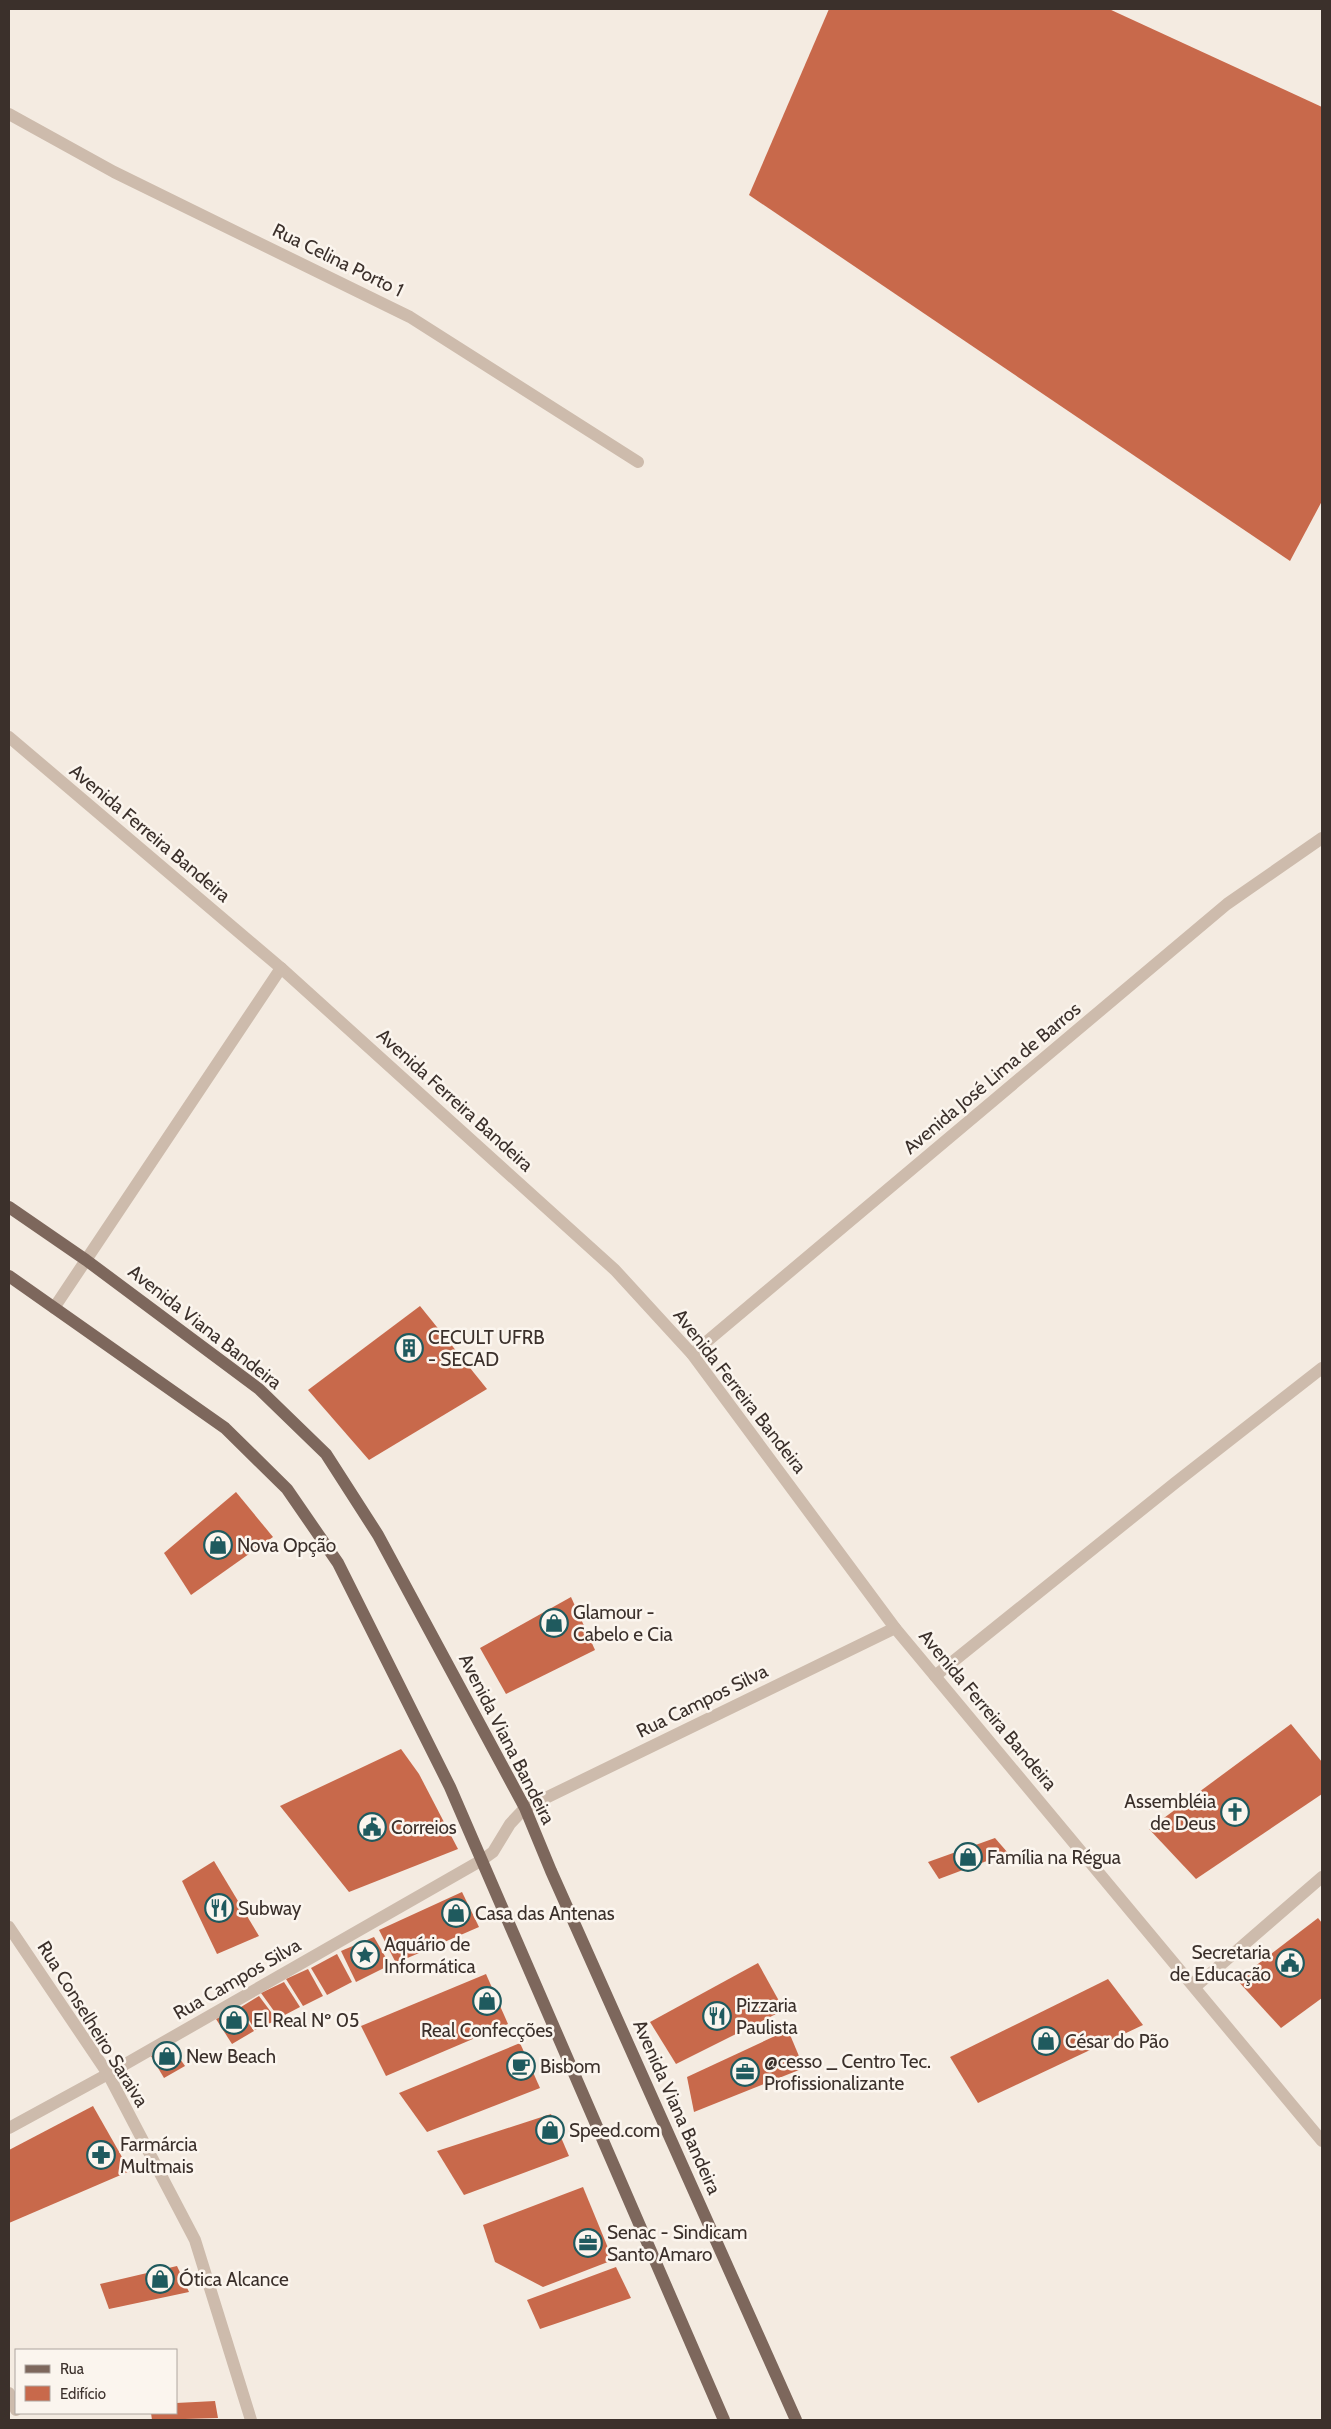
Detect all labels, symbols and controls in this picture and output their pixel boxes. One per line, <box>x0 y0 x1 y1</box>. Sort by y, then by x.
street label: Rua Celina Porto 1 <box>269 218 407 302</box>
street label: Avenida Ferreira Bandeira <box>65 759 235 907</box>
street label: Avenida José Lima de Barros <box>899 997 1085 1159</box>
street label: Avenida Ferreira Bandeira <box>372 1024 538 1176</box>
street label: Avenida Viana Bandeira <box>124 1260 286 1394</box>
street label: Avenida Ferreira Bandeira <box>669 1304 811 1478</box>
place label: CECULT UFRB - SECAD <box>428 1326 545 1371</box>
building icon: CECULT UFRB - SECAD <box>394 1333 424 1363</box>
shop icon: Nova Opção <box>203 1530 233 1560</box>
place label: Nova Opção <box>237 1534 336 1557</box>
place label: Glamour - Cabelo e Cia <box>573 1601 673 1646</box>
shop icon: Glamour - Cabelo e Cia <box>539 1608 569 1638</box>
street label: Avenida Ferreira Bandeira <box>914 1625 1062 1795</box>
street label: Avenida Viana Bandeira <box>454 1650 560 1828</box>
street label: Rua Campos Silva <box>633 1659 771 1743</box>
place label: Assembléia de Deus <box>1124 1790 1216 1835</box>
church icon: Assembléia de Deus <box>1220 1797 1250 1827</box>
public building icon: Correios <box>357 1812 387 1842</box>
place label: Correios <box>391 1816 457 1839</box>
shop icon: Família na Régua <box>953 1842 983 1872</box>
place label: Família na Régua <box>987 1846 1121 1869</box>
restaurant icon: Subway <box>204 1893 234 1923</box>
place label: Subway <box>238 1897 302 1920</box>
shop icon: Casa das Antenas <box>441 1898 471 1928</box>
place label: Casa das Antenas <box>475 1902 615 1925</box>
street label: Rua Campos Silva <box>169 1933 305 2025</box>
place label: Aquário de Informática <box>384 1933 476 1978</box>
street label: Rua Conselheiro Saraiva <box>33 1937 153 2111</box>
place icon: Aquário de Informática <box>350 1940 380 1970</box>
place label: Secretaria de Educação <box>1170 1941 1271 1986</box>
public building icon: Secretaria de Educação <box>1275 1948 1305 1978</box>
shop icon: Real Confecções <box>472 1986 502 2016</box>
place label: Pizzaria Paulista <box>736 1994 798 2039</box>
restaurant icon: Pizzaria Paulista <box>702 2001 732 2031</box>
shop icon: El Real Nº 05 <box>219 2005 249 2035</box>
place label: El Real Nº 05 <box>253 2009 359 2032</box>
street label: Avenida Viana Bandeira <box>628 2016 726 2198</box>
place label: Real Confecções <box>421 2019 553 2042</box>
shop icon: César do Pão <box>1031 2026 1061 2056</box>
place label: César do Pão <box>1065 2030 1169 2053</box>
shop icon: New Beach <box>152 2041 182 2071</box>
place label: New Beach <box>186 2045 276 2068</box>
place label: @cesso _ Centro Tec. Profissionalizante <box>764 2050 931 2095</box>
cafe icon: Bisbom <box>506 2051 536 2081</box>
place label: Bisbom <box>540 2055 601 2078</box>
office icon: @cesso _ Centro Tec. Profissionalizante <box>730 2057 760 2087</box>
shop icon: Speed.com <box>535 2115 565 2145</box>
place label: Speed.com <box>569 2119 660 2142</box>
place label: Farmárcia Multmais <box>120 2133 197 2178</box>
pharmacy icon: Farmárcia Multmais <box>86 2140 116 2170</box>
place label: Senac - Sindicam Santo Amaro <box>607 2221 747 2266</box>
office icon: Senac - Sindicam Santo Amaro <box>573 2228 603 2258</box>
shop icon: Ótica Alcance <box>145 2264 175 2294</box>
place label: Ótica Alcance <box>179 2267 289 2291</box>
legend <box>15 2349 178 2414</box>
text: Rua <box>60 2360 85 2378</box>
text: Edifício <box>60 2385 106 2403</box>

